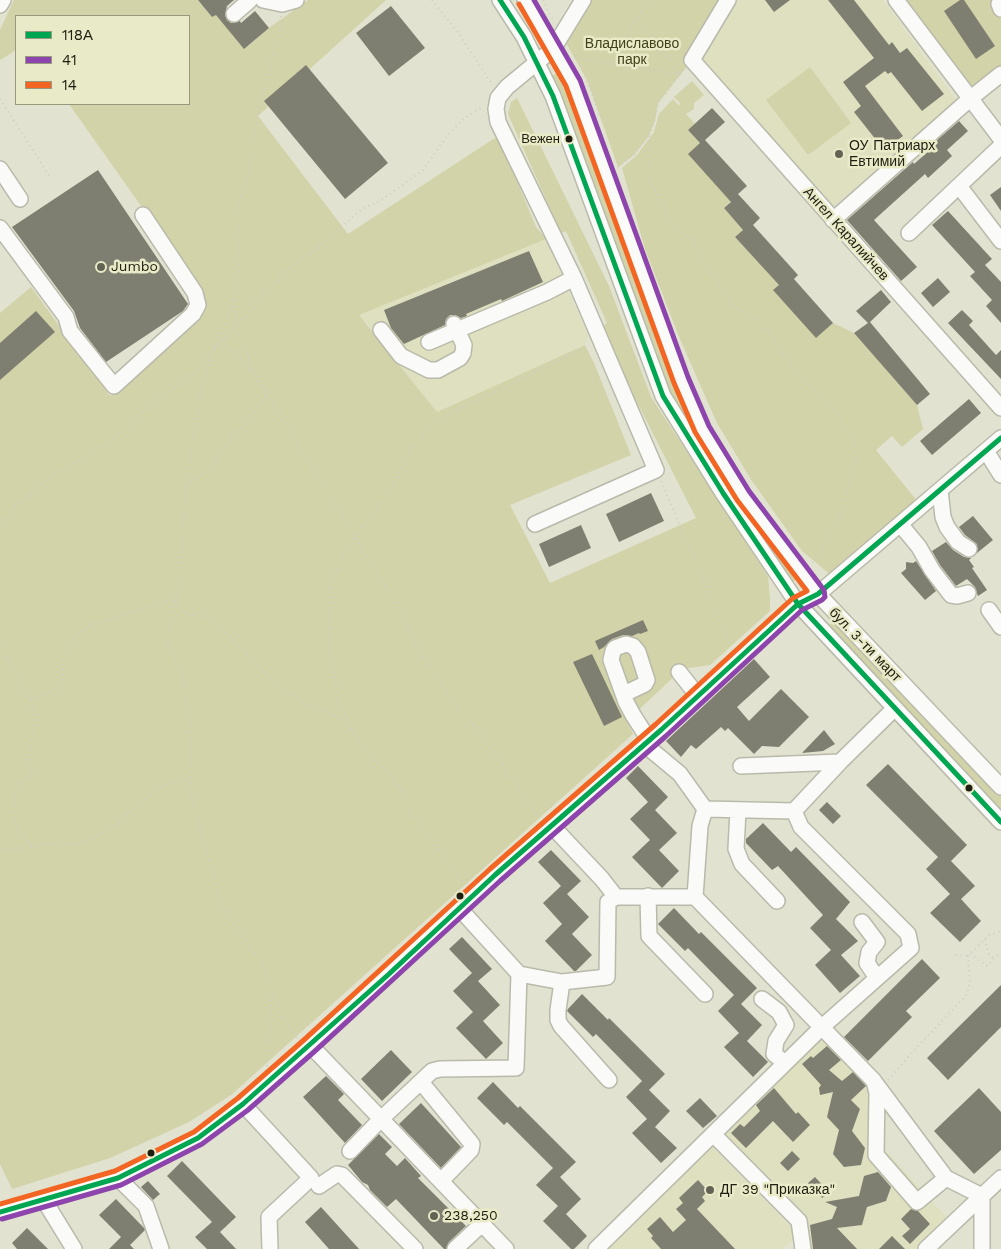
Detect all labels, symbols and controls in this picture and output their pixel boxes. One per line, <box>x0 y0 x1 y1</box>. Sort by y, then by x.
legend <box>15 15 190 105</box>
text: 118А <box>62 26 93 44</box>
park label: Владиславово парк <box>585 36 679 68</box>
text: 41 <box>62 51 77 69</box>
text: 14 <box>62 76 77 94</box>
place label: Вежен <box>521 131 560 147</box>
marker: Вежен <box>564 134 574 144</box>
place label: ОУ Патриарх Евтимий <box>849 138 935 170</box>
marker: ОУ Патриарх Евтимий <box>833 148 845 160</box>
street label: Ангел Каралийчев <box>800 184 892 284</box>
place label: Jumbo <box>111 259 158 275</box>
marker: Jumbo <box>95 261 107 273</box>
street label: бул. 3-ти март <box>825 604 905 686</box>
unlabelled marker <box>964 783 974 793</box>
unlabelled marker <box>455 891 465 901</box>
unlabelled marker <box>146 1148 156 1158</box>
place label: ДГ 39 "Приказка" <box>720 1182 835 1198</box>
marker: ДГ 39 "Приказка" <box>704 1184 716 1196</box>
place label: 238,250 <box>444 1208 498 1224</box>
marker: 238,250 <box>428 1210 440 1222</box>

